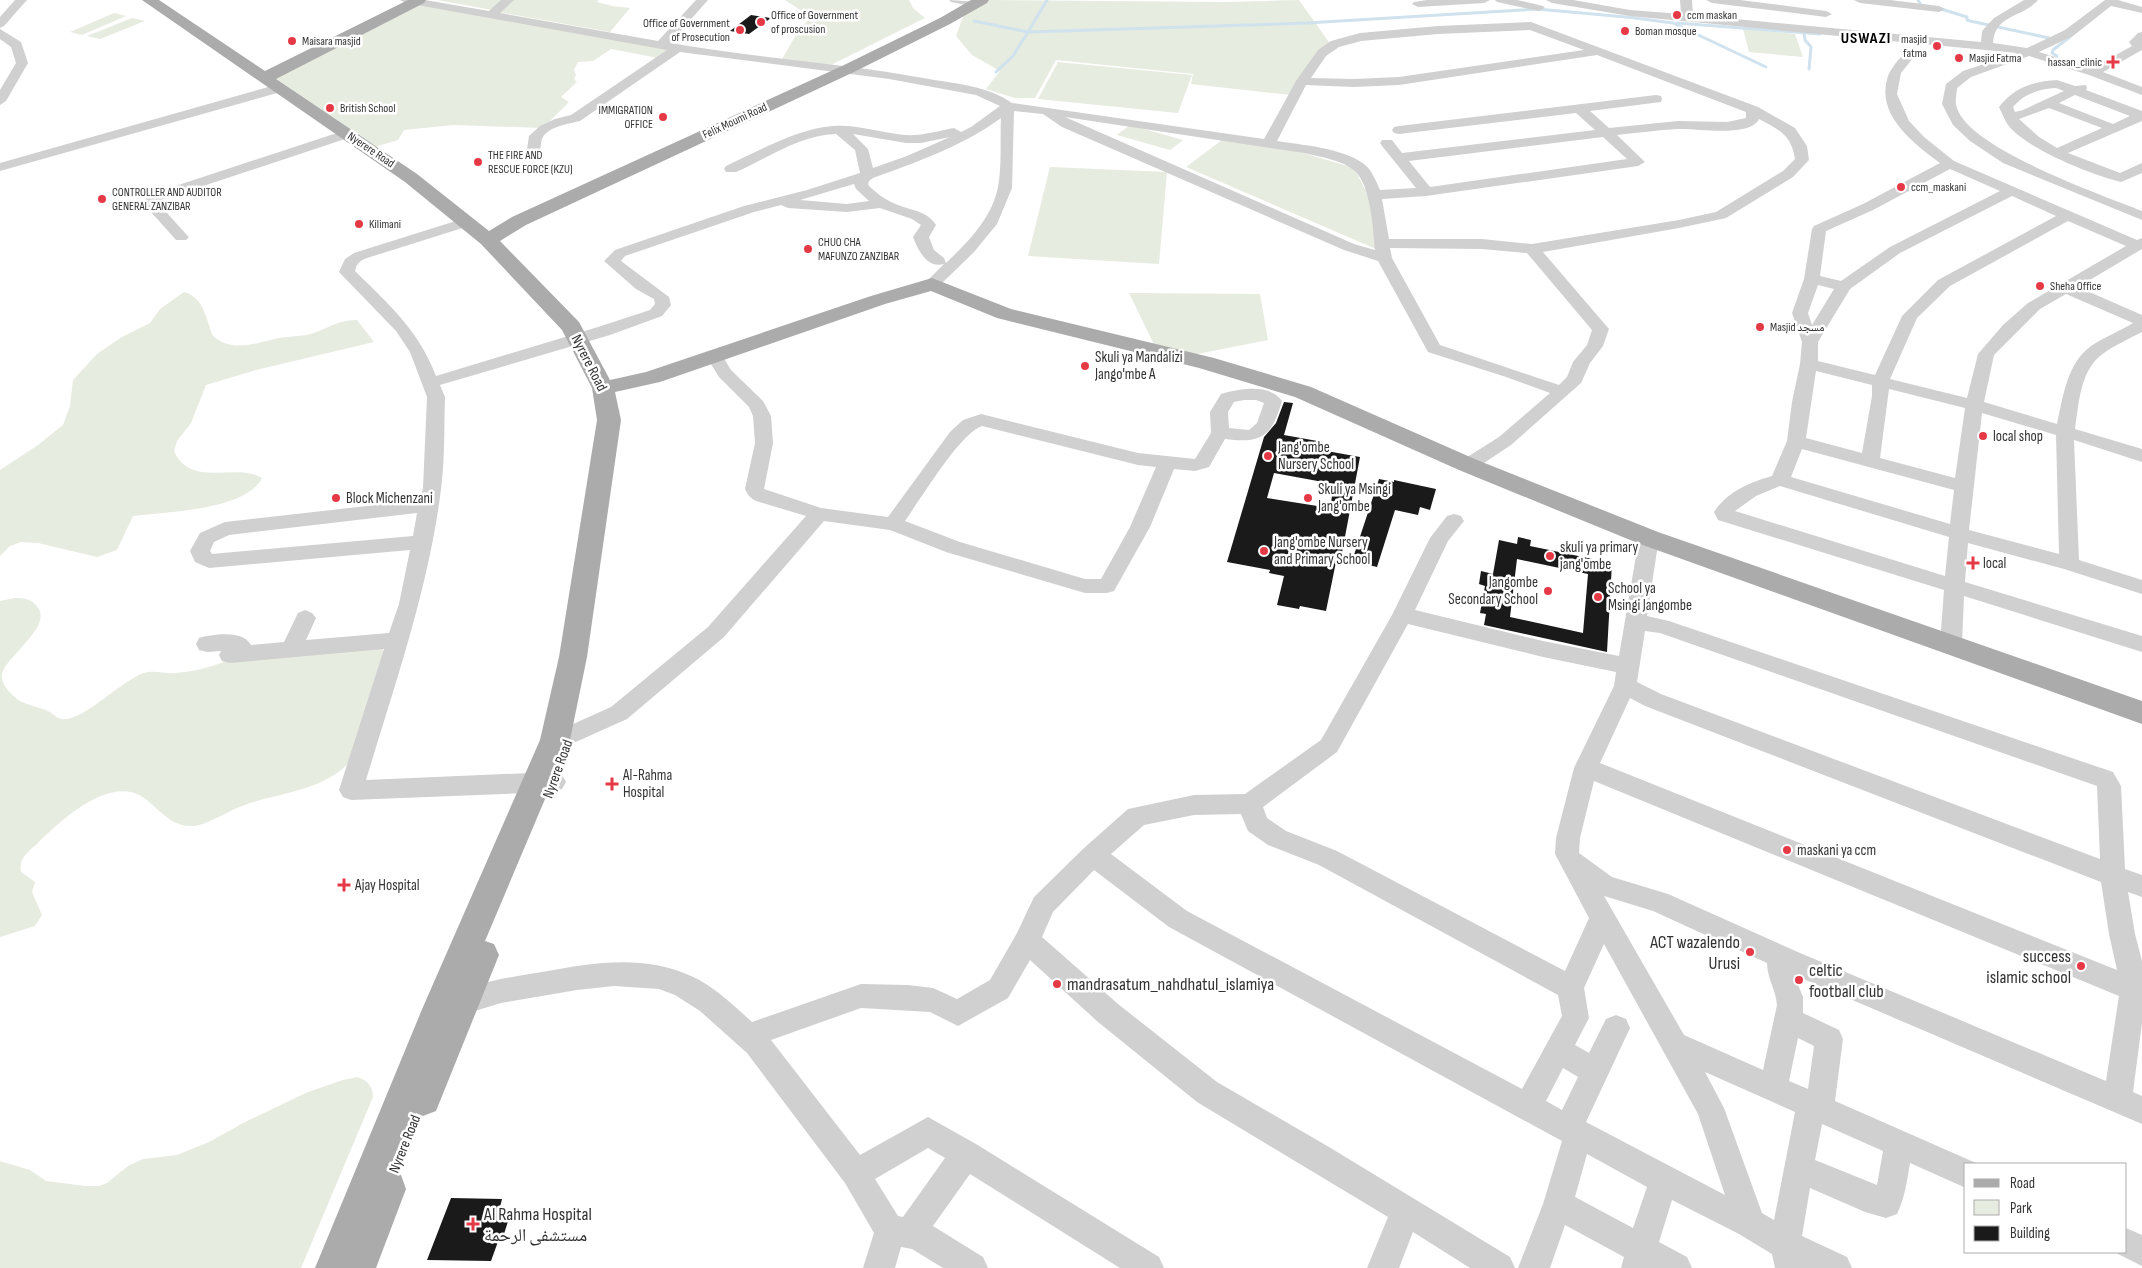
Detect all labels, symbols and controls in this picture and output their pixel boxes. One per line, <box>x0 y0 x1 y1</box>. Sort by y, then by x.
place label: Office of Government of proscusion <box>771 8 858 37</box>
place label: ccm maskan <box>1687 8 1737 23</box>
marker: ccm maskan <box>1671 9 1683 21</box>
place label: Office of Government of Prosecution <box>643 16 730 45</box>
marker: Office of Government of proscusion <box>755 16 767 28</box>
marker: Office of Government of Prosecution <box>734 24 746 36</box>
place label: Boman mosque <box>1635 24 1697 39</box>
marker: Boman mosque <box>1619 25 1631 37</box>
district label: USWAZI <box>1841 29 1891 48</box>
place label: masjid fatma <box>1901 32 1927 61</box>
place label: Maisara masjid <box>302 34 361 49</box>
marker: Maisara masjid <box>286 35 298 47</box>
marker: masjid fatma <box>1931 40 1943 52</box>
place label: Masjid Fatma <box>1969 51 2022 66</box>
marker: Masjid Fatma <box>1953 52 1965 64</box>
place label: hassan_clinic <box>2048 55 2102 70</box>
marker: hassan_clinic <box>2106 55 2120 69</box>
street label: Felix Moumi Road <box>700 100 770 142</box>
place label: British School <box>340 101 396 116</box>
marker: British School <box>324 102 336 114</box>
place label: IMMIGRATION OFFICE <box>598 103 653 132</box>
marker: IMMIGRATION OFFICE <box>657 111 669 123</box>
street label: Nyerere Road <box>345 129 397 171</box>
place label: THE FIRE AND RESCUE FORCE (KZU) <box>488 148 573 177</box>
marker: THE FIRE AND RESCUE FORCE (KZU) <box>472 156 484 168</box>
place label: ccm_maskani <box>1911 180 1966 195</box>
marker: ccm_maskani <box>1895 181 1907 193</box>
place label: CONTROLLER AND AUDITOR GENERAL ZANZIBAR <box>112 185 222 214</box>
marker: CONTROLLER AND AUDITOR GENERAL ZANZIBAR <box>96 193 108 205</box>
place label: Kilimani <box>369 217 401 232</box>
marker: Kilimani <box>353 218 365 230</box>
place label: CHUO CHA MAFUNZO ZANZIBAR <box>818 235 900 264</box>
marker: CHUO CHA MAFUNZO ZANZIBAR <box>802 243 814 255</box>
place label: Sheha Office <box>2050 279 2102 294</box>
marker: Sheha Office <box>2034 280 2046 292</box>
place label: Masjid مسجد <box>1770 320 1824 335</box>
marker: Masjid مسجد <box>1754 321 1766 333</box>
street label: Nyrere Road <box>567 332 611 394</box>
place label: Skuli ya Mandalizi Jango'mbe A <box>1094 348 1183 384</box>
marker: Skuli ya Mandalizi Jango'mbe A <box>1079 360 1091 372</box>
place label: local shop <box>1993 427 2043 446</box>
marker: local shop <box>1977 430 1989 442</box>
place label: Jang'ombe Nursery School <box>1277 438 1354 474</box>
marker: Jang'ombe Nursery School <box>1262 450 1274 462</box>
place label: Skuli ya Msingi Jang'ombe <box>1317 480 1391 516</box>
place label: Block Michenzani <box>346 489 433 508</box>
marker: Block Michenzani <box>330 492 342 504</box>
marker: Skuli ya Msingi Jang'ombe <box>1302 492 1314 504</box>
place label: Jang'ombe Nursery and Primary School <box>1273 533 1370 569</box>
place label: skuli ya primary jang'ombe <box>1559 538 1639 574</box>
marker: Jang'ombe Nursery and Primary School <box>1258 545 1270 557</box>
marker: skuli ya primary jang'ombe <box>1544 550 1556 562</box>
place label: local <box>1983 554 2006 573</box>
marker: local <box>1967 557 1979 569</box>
place label: Jangombe Secondary School <box>1448 573 1538 609</box>
place label: School ya Msingi Jangombe <box>1608 579 1692 615</box>
marker: Jangombe Secondary School <box>1542 585 1554 597</box>
marker: School ya Msingi Jangombe <box>1592 591 1604 603</box>
street label: Nyrere Road <box>539 737 577 801</box>
place label: Al-Rahma Hospital <box>622 766 672 802</box>
marker: Al-Rahma Hospital <box>605 777 619 791</box>
place label: maskani ya ccm <box>1797 841 1876 860</box>
marker: maskani ya ccm <box>1781 844 1793 856</box>
place label: Ajay Hospital <box>354 876 420 895</box>
marker: Ajay Hospital <box>337 878 351 892</box>
place label: ACT wazalendo Urusi <box>1649 932 1740 974</box>
marker: ACT wazalendo Urusi <box>1744 946 1756 958</box>
place label: success islamic school <box>1986 946 2071 988</box>
place label: celtic football club <box>1809 960 1884 1002</box>
marker: success islamic school <box>2075 960 2087 972</box>
place label: mandrasatum_nahdhatul_islamiya <box>1067 974 1274 995</box>
marker: celtic football club <box>1793 974 1805 986</box>
marker: mandrasatum_nahdhatul_islamiya <box>1051 978 1063 990</box>
street label: Nyrere Road <box>385 1112 425 1176</box>
legend <box>1964 1163 2127 1253</box>
text: Road <box>2010 1174 2035 1193</box>
text: Park <box>2010 1199 2032 1218</box>
place label: Al Rahma Hospital مستشفى الرحمة <box>483 1204 592 1246</box>
marker: Al Rahma Hospital مستشفى الرحمة <box>466 1217 480 1231</box>
text: Building <box>2010 1224 2050 1243</box>

